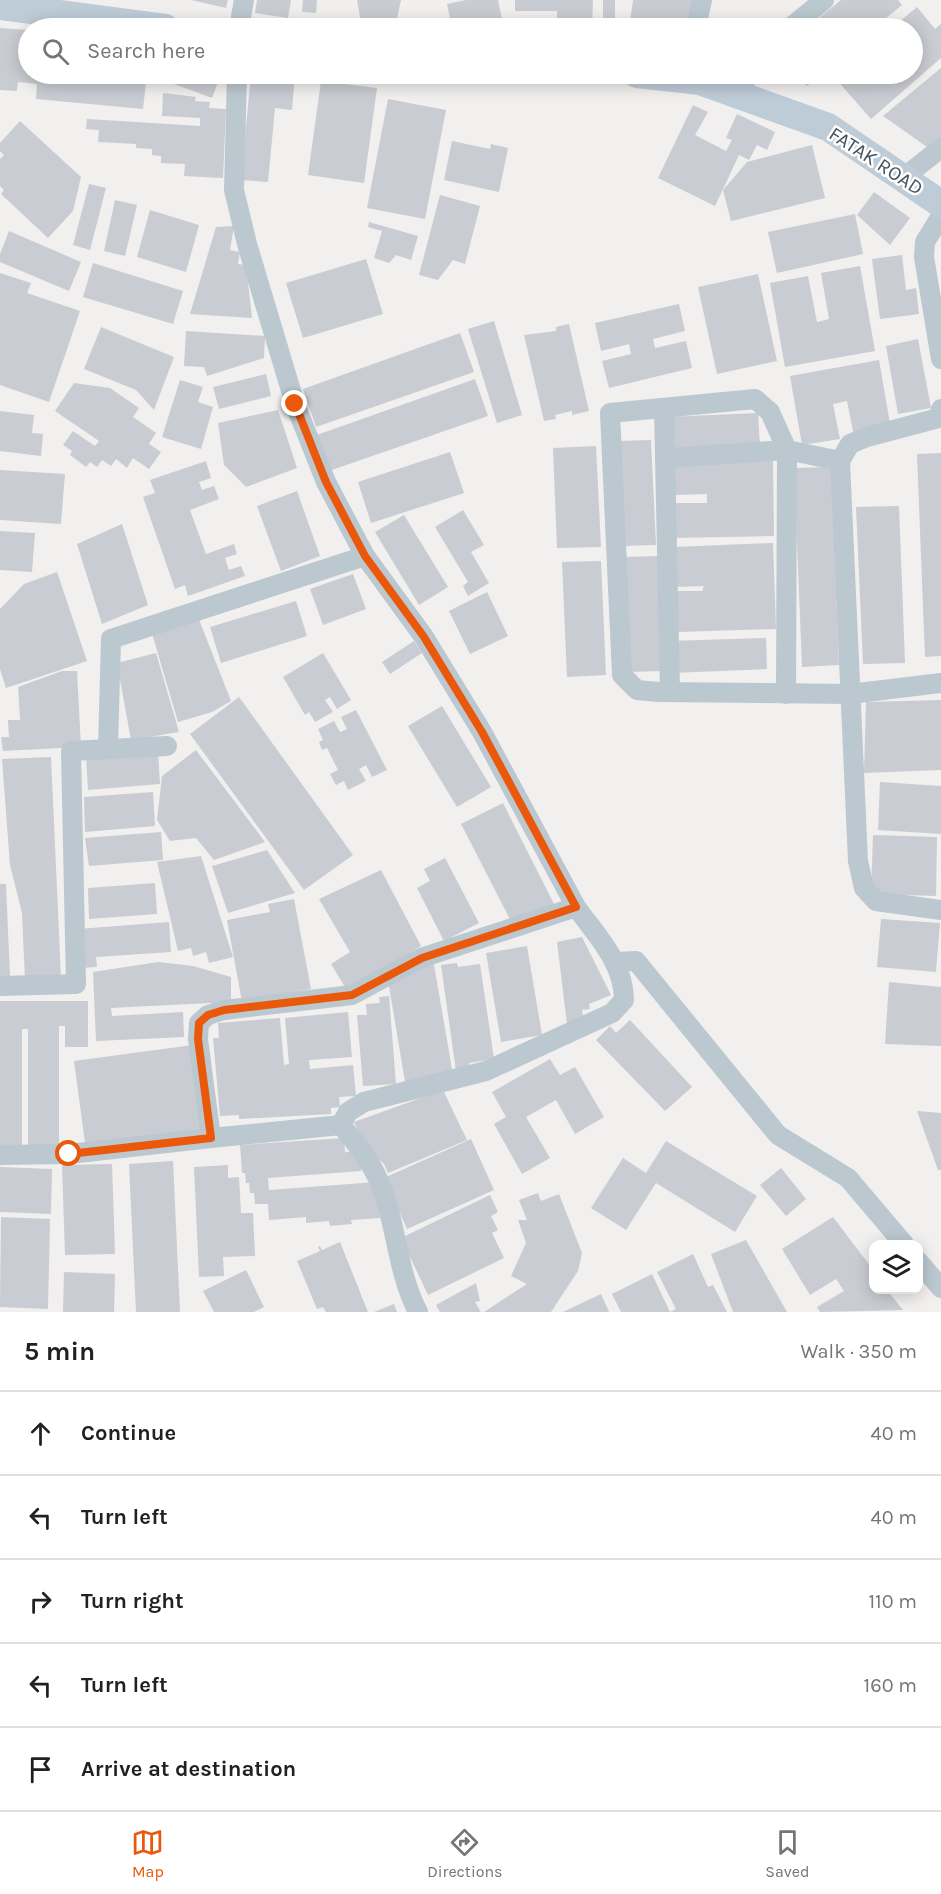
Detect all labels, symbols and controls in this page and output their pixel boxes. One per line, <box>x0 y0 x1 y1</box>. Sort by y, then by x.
search box <box>18 18 923 84</box>
icon: search <box>39 35 72 68</box>
text: Search here <box>87 38 205 64</box>
street label: FATAK ROAD <box>825 122 927 200</box>
route end <box>281 390 307 416</box>
route start <box>55 1140 81 1166</box>
map controls <box>869 1240 923 1294</box>
button: layers <box>869 1240 923 1294</box>
text: 5 min <box>24 1336 95 1367</box>
text: Walk · 350 m <box>800 1340 917 1363</box>
icon: ahead <box>24 1417 57 1450</box>
text: Continue <box>81 1420 176 1446</box>
text: 40 m <box>871 1422 917 1445</box>
icon: left <box>24 1501 57 1534</box>
text: Turn left <box>81 1504 168 1530</box>
text: 40 m <box>871 1506 917 1529</box>
icon: right <box>24 1585 57 1618</box>
text: Turn right <box>81 1588 184 1614</box>
text: 110 m <box>868 1590 917 1613</box>
icon: left <box>24 1669 57 1702</box>
text: Turn left <box>81 1672 168 1698</box>
text: 160 m <box>864 1674 917 1697</box>
icon: arrive <box>24 1753 57 1786</box>
text: Arrive at destination <box>81 1756 296 1782</box>
tab: Map <box>131 1826 164 1881</box>
tab: Directions <box>427 1826 502 1881</box>
tab: Saved <box>765 1826 810 1881</box>

